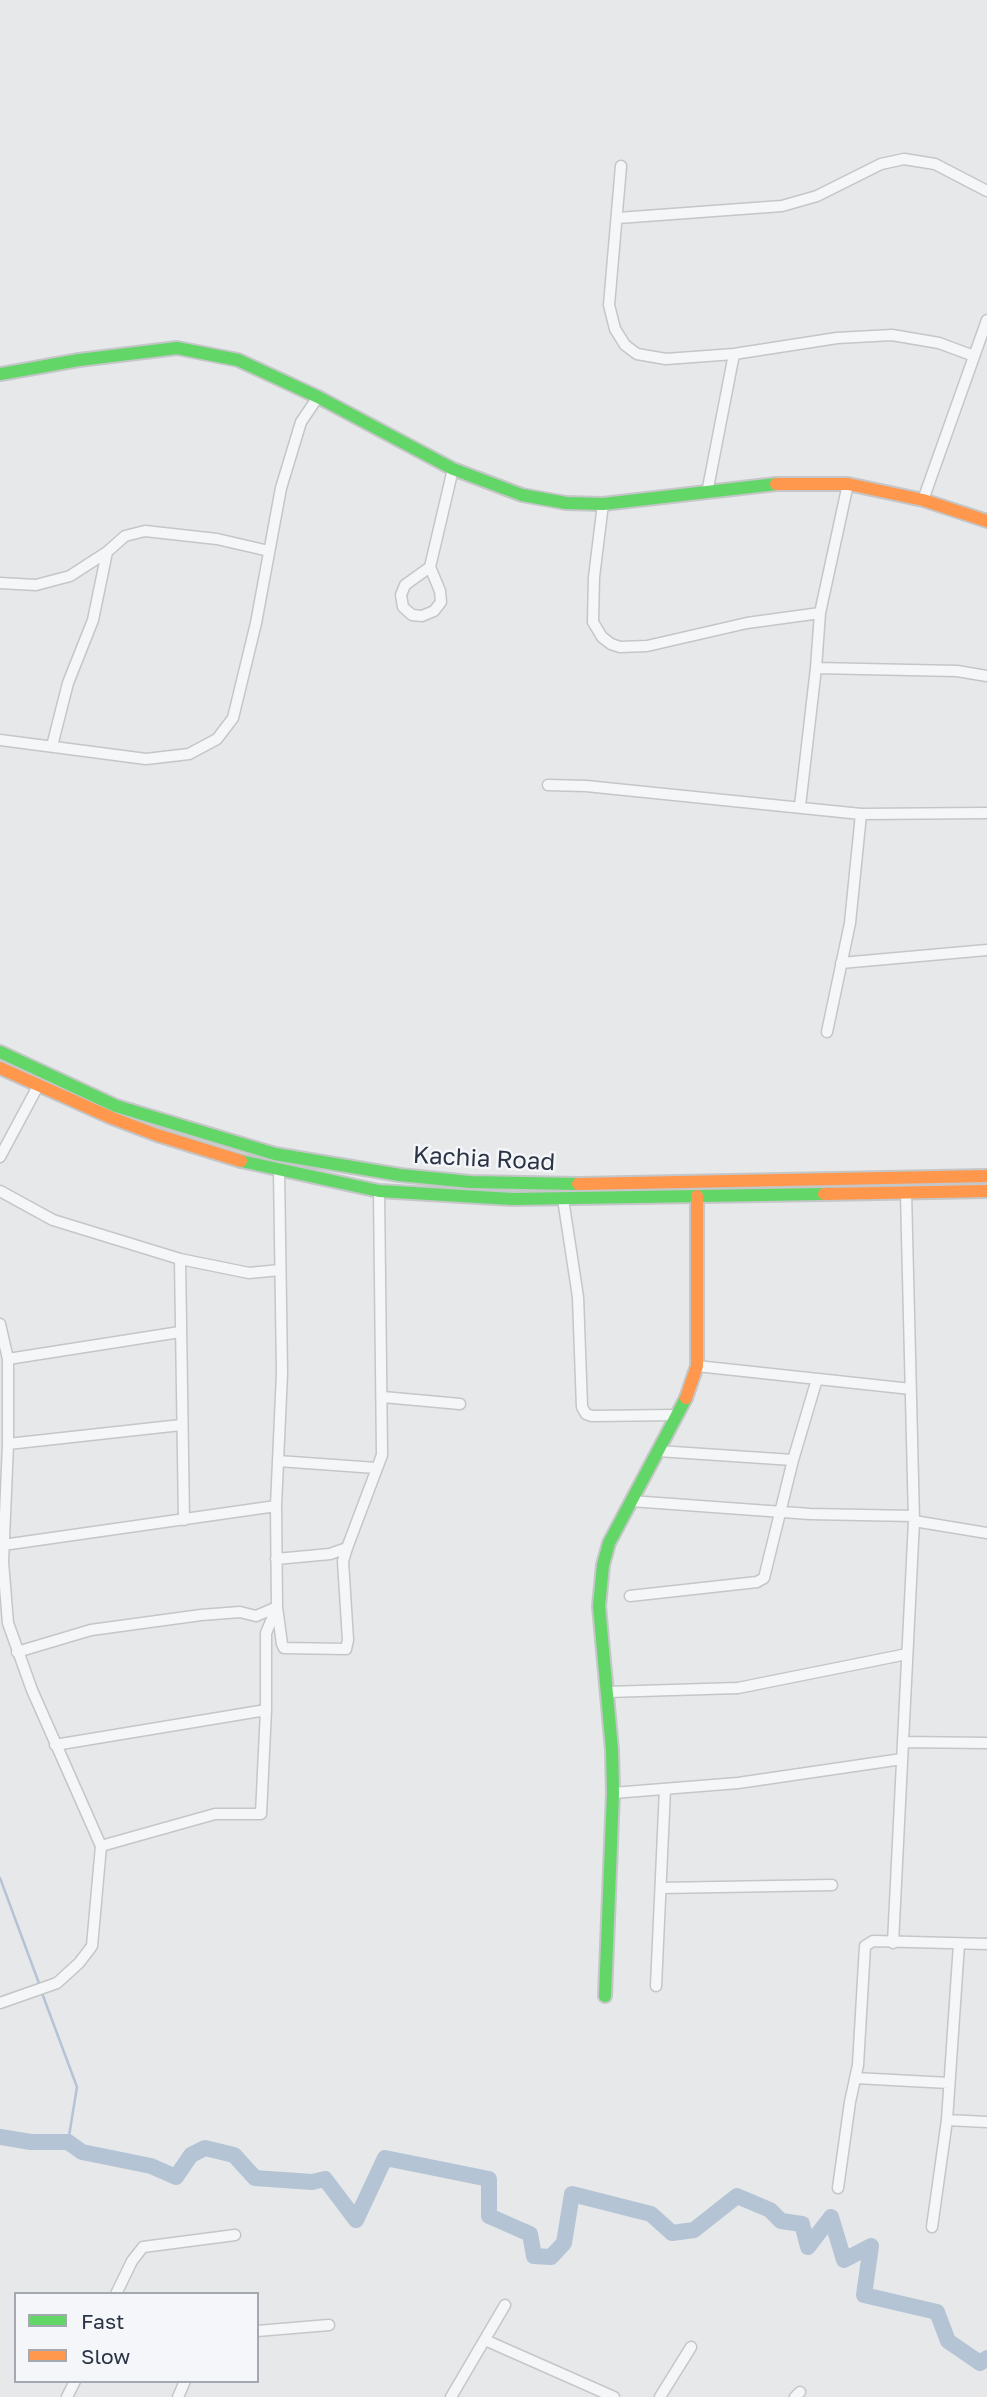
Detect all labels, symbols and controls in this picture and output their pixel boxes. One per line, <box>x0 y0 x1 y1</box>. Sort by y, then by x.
street label: Kachia Road <box>412 1141 556 1177</box>
legend <box>14 2292 259 2383</box>
text: Fast <box>81 2308 124 2334</box>
text: Slow <box>81 2343 130 2369</box>

